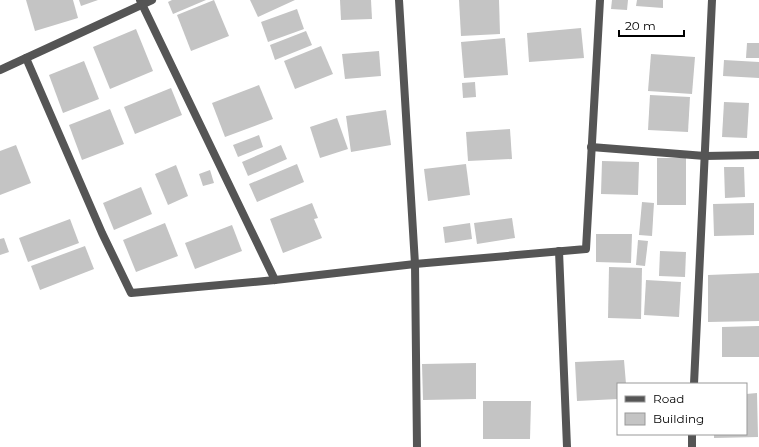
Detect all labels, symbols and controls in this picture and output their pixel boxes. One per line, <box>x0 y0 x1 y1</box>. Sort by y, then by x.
scale bar <box>619 12 684 38</box>
text: 20 m <box>625 18 656 33</box>
legend <box>617 383 747 435</box>
text: Road <box>653 391 684 406</box>
text: Building <box>653 411 704 426</box>

